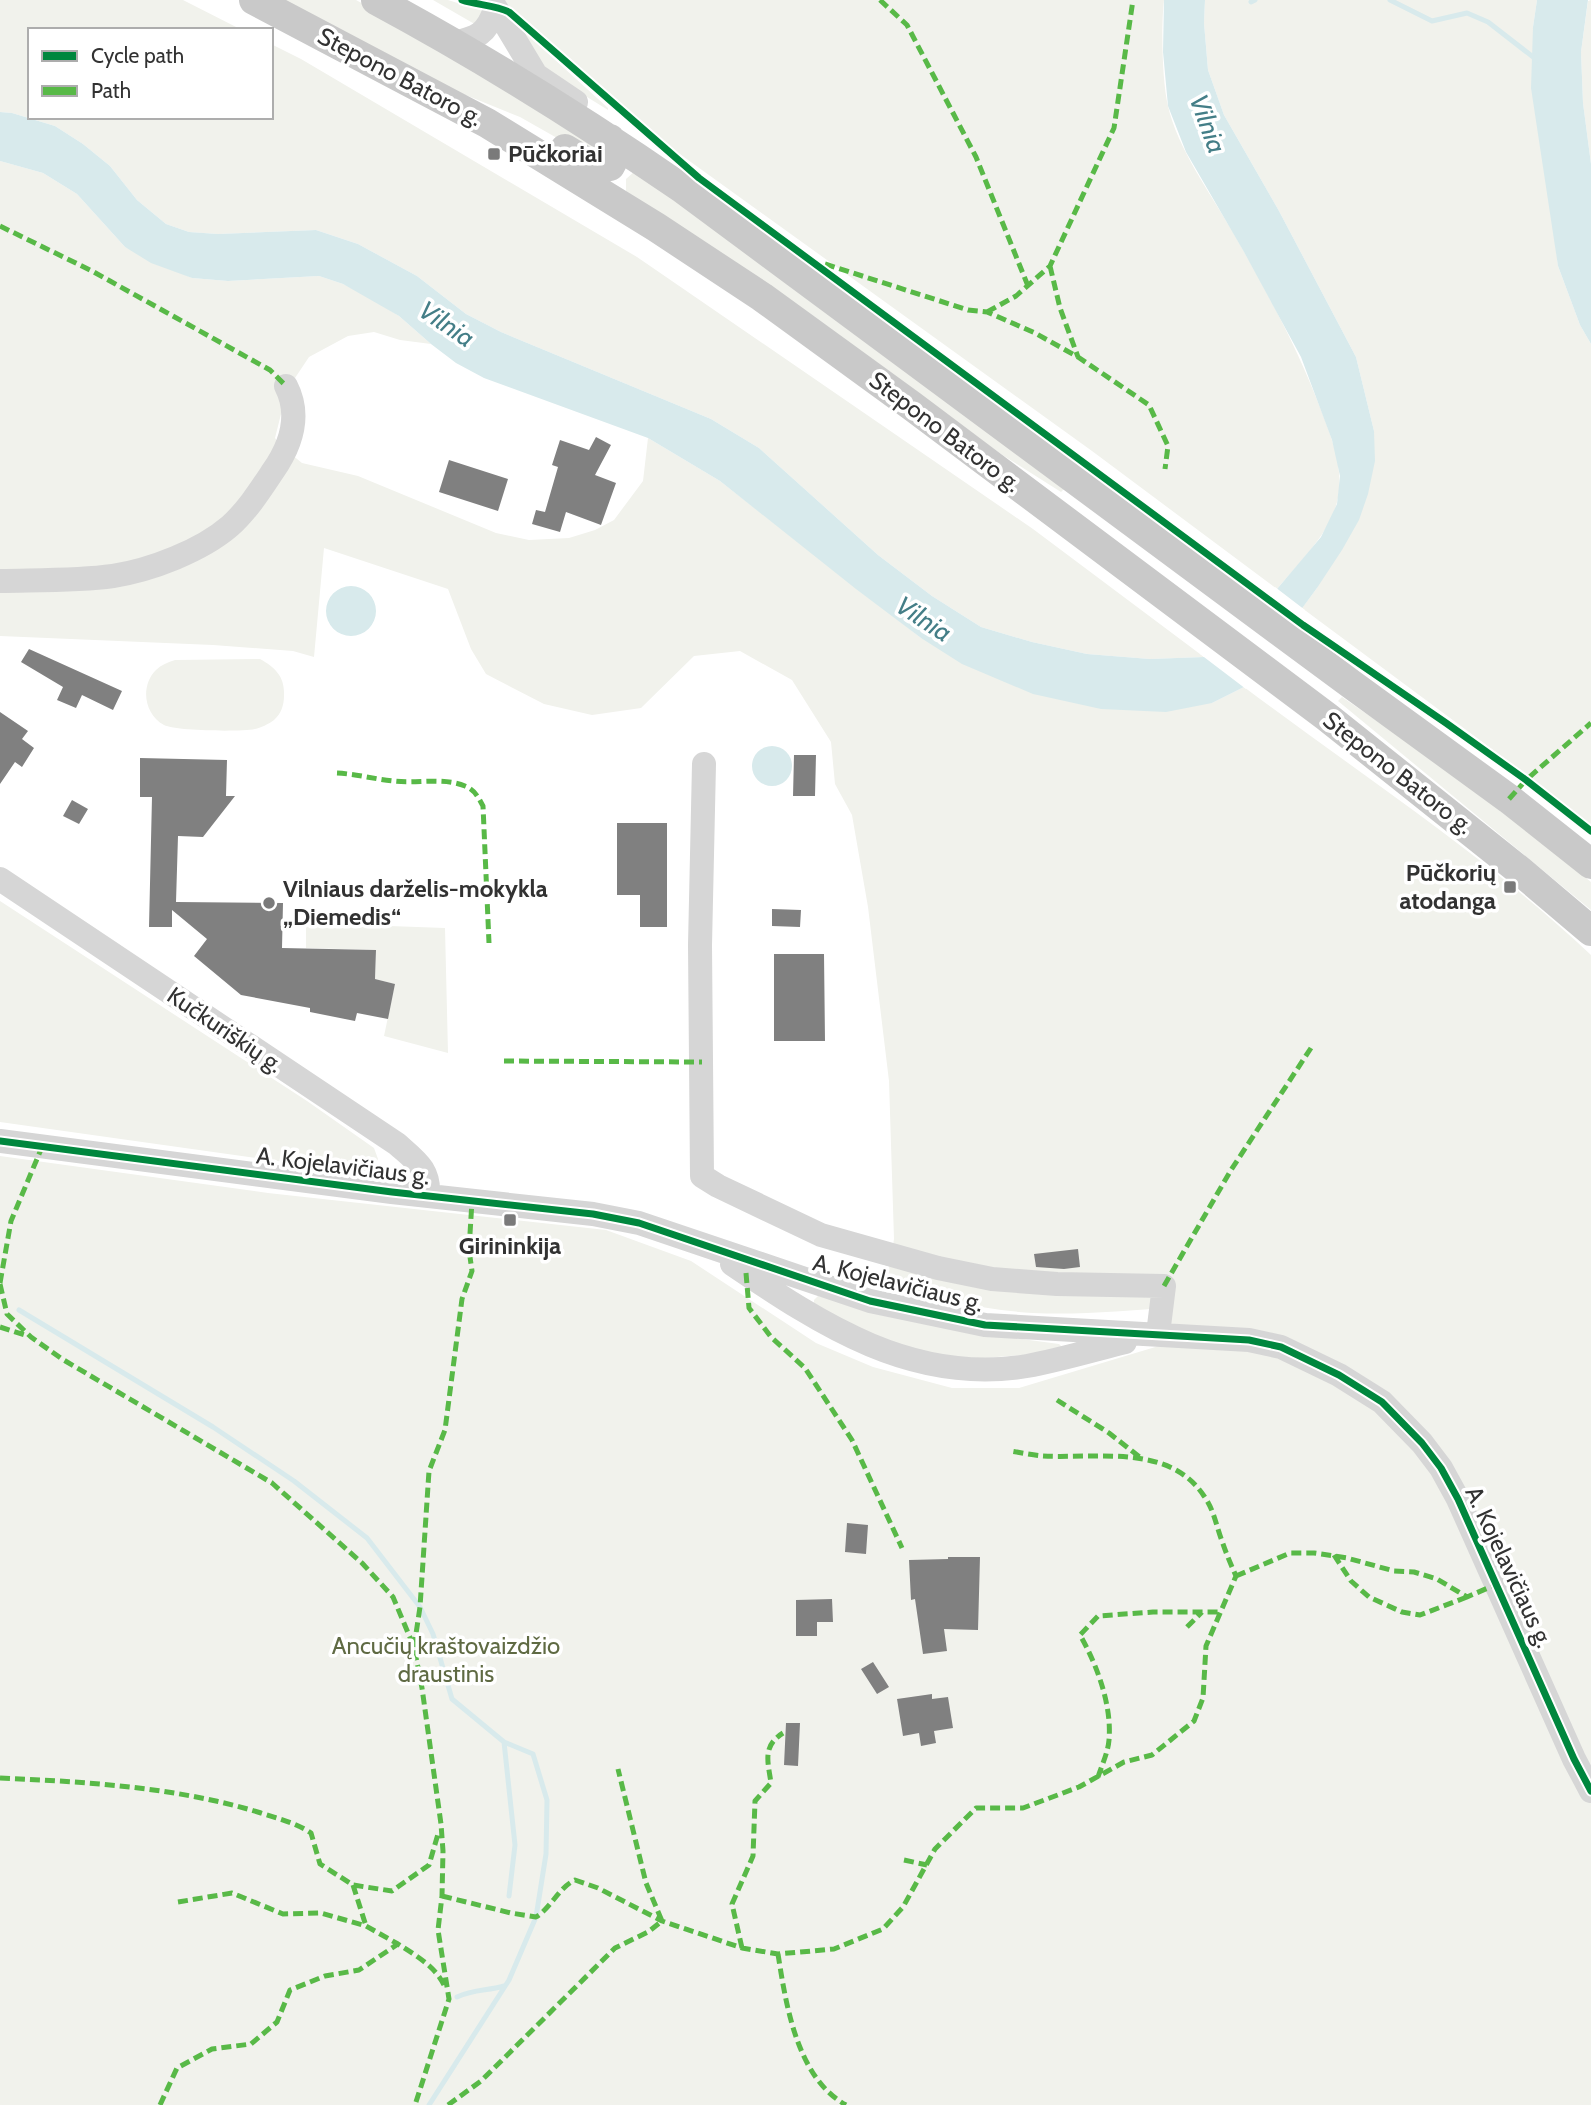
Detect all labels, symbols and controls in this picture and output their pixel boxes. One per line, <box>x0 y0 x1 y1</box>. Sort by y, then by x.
street label: Stepono Batoro g. <box>313 21 487 132</box>
legend <box>28 28 273 119</box>
text: Cycle path <box>91 43 184 68</box>
text: Path <box>91 78 131 103</box>
water label: Vilnia <box>1183 90 1233 158</box>
place label: Pūčkoriai <box>508 139 603 168</box>
marker: Pūčkoriai <box>486 146 502 162</box>
water label: Vilnia <box>413 294 481 354</box>
street label: Stepono Batoro g. <box>864 365 1027 498</box>
water label: Vilnia <box>890 589 958 649</box>
street label: Stepono Batoro g. <box>1318 705 1479 840</box>
place label: Pūčkorių atodanga <box>1399 858 1497 915</box>
place label: Vilniaus darželis-mokykla „Diemedis“ <box>283 874 548 931</box>
marker: Pūčkorių atodanga <box>1502 879 1518 895</box>
marker: Vilniaus darželis-mokykla „Diemedis“ <box>261 895 277 911</box>
street label: Kučkuriškių g. <box>162 980 289 1079</box>
street label: A. Kojelavičiaus g. <box>255 1140 431 1191</box>
marker: Girininkija <box>502 1212 518 1228</box>
place label: Girininkija <box>459 1231 561 1260</box>
street label: A. Kojelavičiaus g. <box>810 1247 986 1318</box>
street label: A. Kojelavičiaus g. <box>1459 1482 1559 1652</box>
park label: Ancučių kraštovaizdžio draustinis <box>332 1631 560 1688</box>

